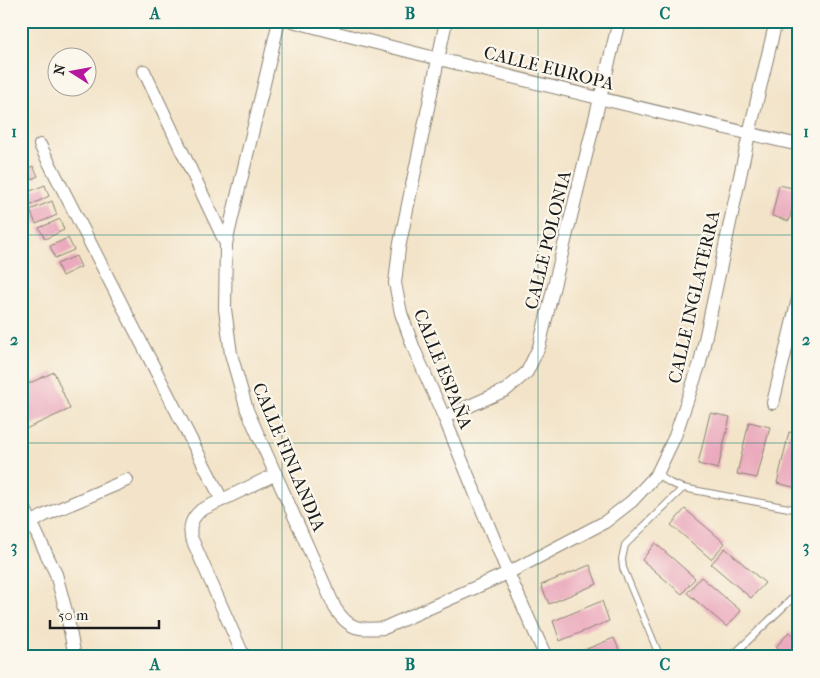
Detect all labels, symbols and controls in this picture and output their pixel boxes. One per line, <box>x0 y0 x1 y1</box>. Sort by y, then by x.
text: A <box>149 4 161 23</box>
text: B <box>405 4 415 23</box>
text: C <box>660 4 671 23</box>
street label: CALLE EUROPA <box>481 42 617 95</box>
north arrow <box>48 48 98 98</box>
text: N <box>50 62 69 76</box>
text: 1 <box>11 122 17 141</box>
text: 1 <box>803 122 809 141</box>
street label: CALLE POLONIA <box>521 168 576 312</box>
street label: CALLE INGLATERRA <box>664 208 725 386</box>
street label: CALLE ESPAÑA <box>409 306 477 433</box>
text: 2 <box>10 330 18 349</box>
text: 2 <box>802 330 810 349</box>
street label: CALLE FINLANDIA <box>248 380 329 535</box>
text: 3 <box>11 537 17 557</box>
text: 3 <box>803 537 809 557</box>
scale bar <box>50 598 159 630</box>
text: 50 m <box>58 606 89 624</box>
text: A <box>149 655 161 674</box>
text: B <box>405 655 415 674</box>
text: C <box>660 655 671 674</box>

